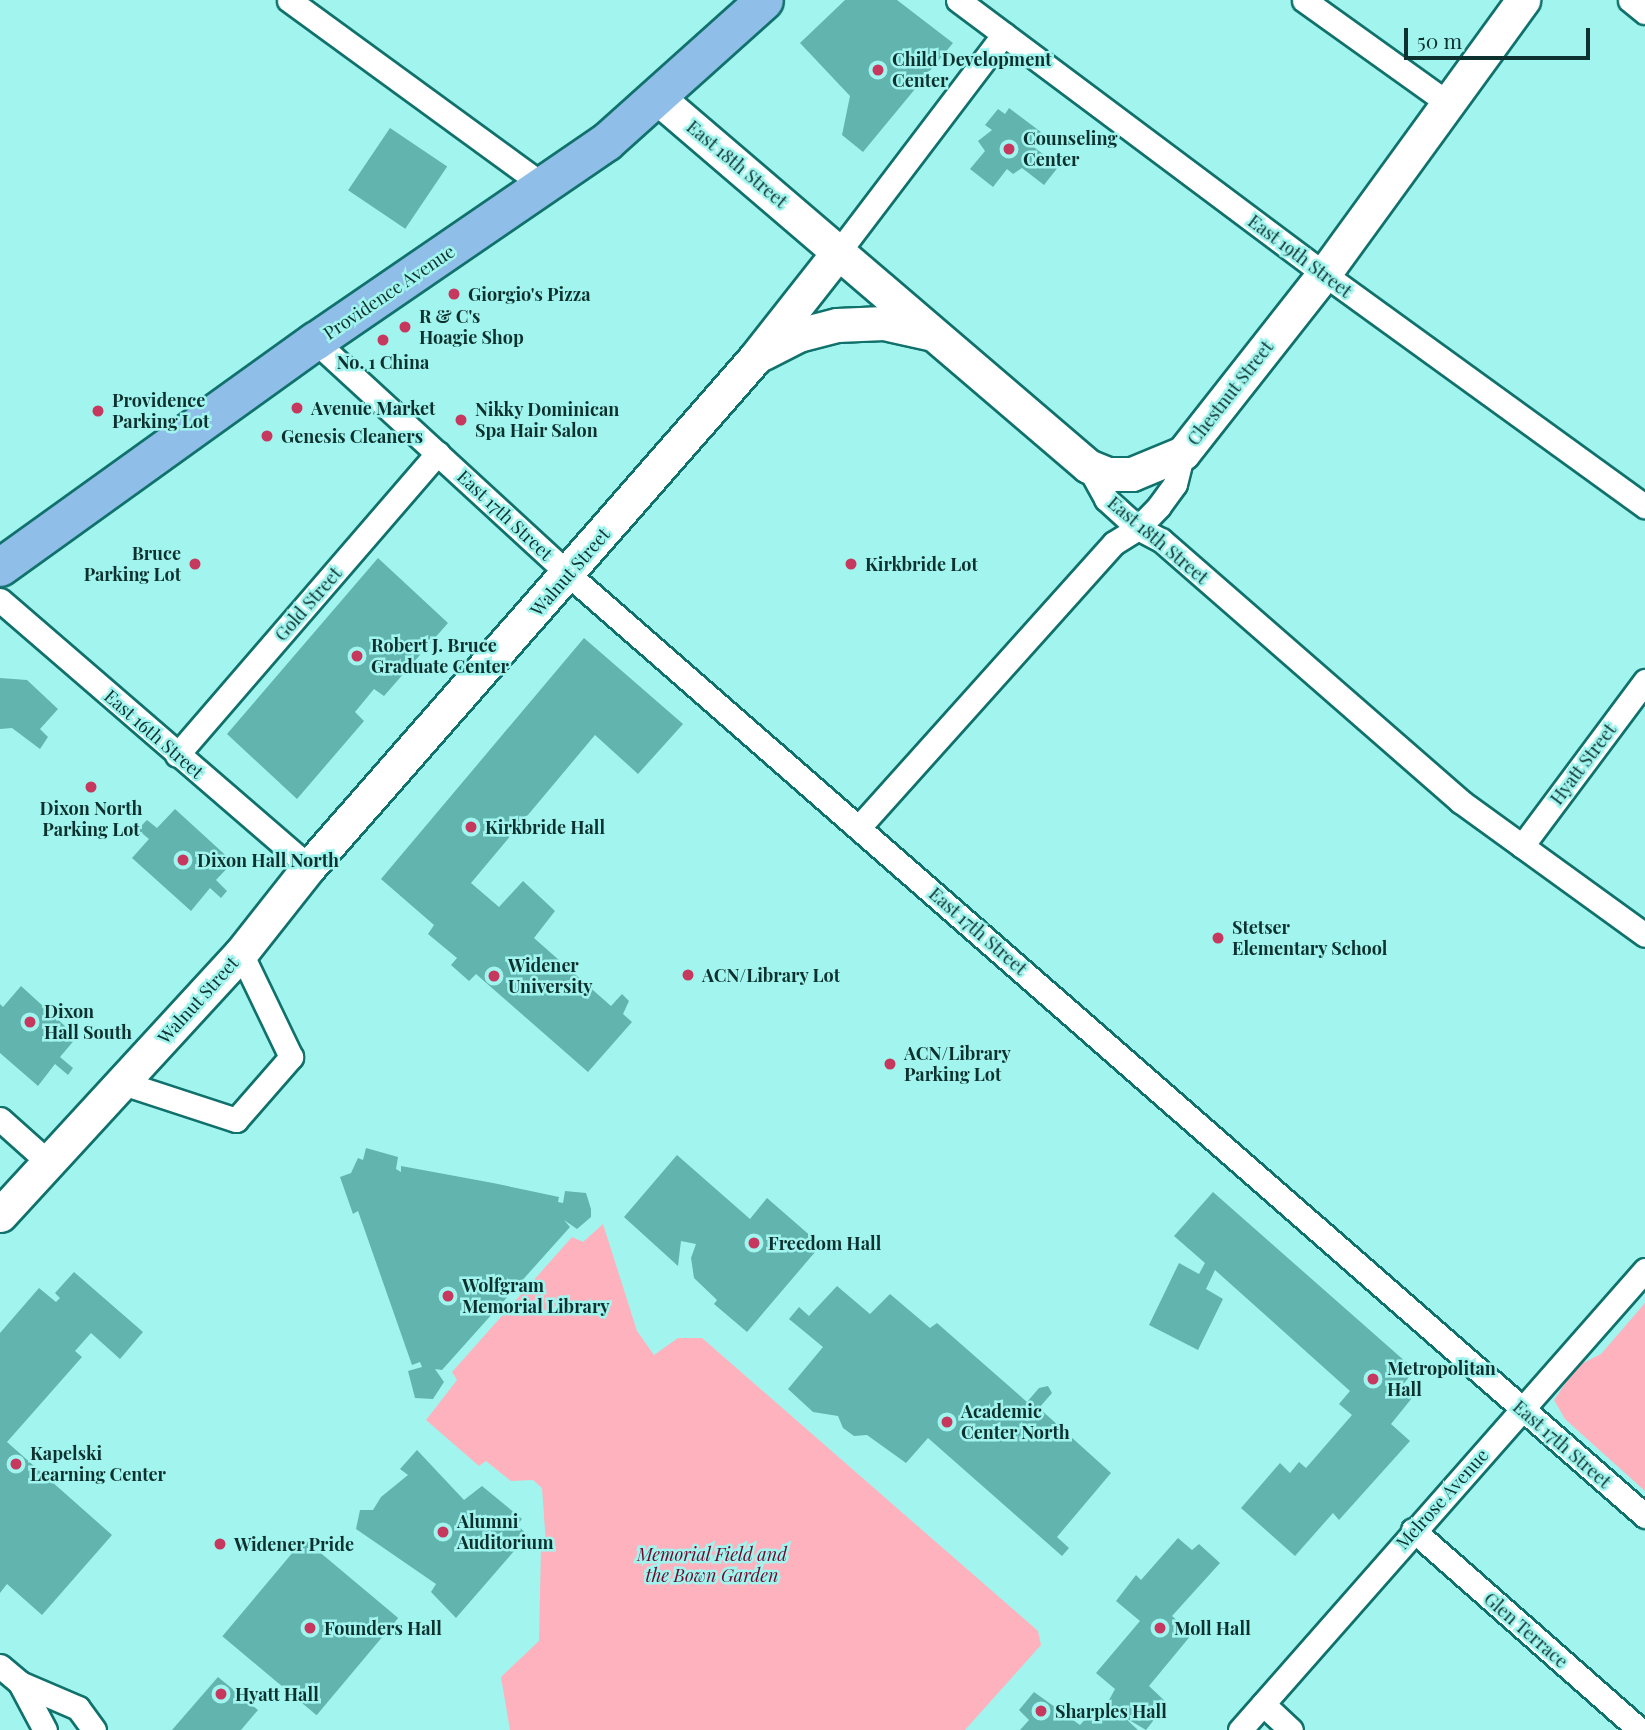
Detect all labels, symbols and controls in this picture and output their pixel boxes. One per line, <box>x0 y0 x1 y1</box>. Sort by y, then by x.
scale bar <box>1407 14 1592 58</box>
text: 50 m <box>1417 26 1462 54</box>
place label: Child Development Center <box>892 49 1052 92</box>
marker: Child Development Center <box>870 62 886 78</box>
street label: East 18th Street <box>682 116 792 212</box>
place label: Counseling Center <box>1023 128 1117 170</box>
marker: Counseling Center <box>1001 141 1017 157</box>
street label: East 19th Street <box>1244 210 1356 302</box>
street label: Providence Avenue <box>319 240 459 344</box>
place label: Giorgio's Pizza <box>468 283 591 305</box>
marker: Giorgio's Pizza <box>446 286 462 302</box>
place label: R & C's Hoagie Shop <box>419 306 524 348</box>
marker: R & C's Hoagie Shop <box>397 319 413 335</box>
marker: No. 1 China <box>375 332 391 348</box>
street label: Chestnut Street <box>1182 336 1278 450</box>
place label: No. 1 China <box>337 351 429 373</box>
place label: Providence Parking Lot <box>112 390 209 432</box>
place label: Avenue Market <box>311 397 435 419</box>
place label: Nikky Dominican Spa Hair Salon <box>475 399 620 442</box>
marker: Avenue Market <box>289 400 305 416</box>
marker: Providence Parking Lot <box>90 403 106 419</box>
marker: Nikky Dominican Spa Hair Salon <box>453 412 469 428</box>
place label: Genesis Cleaners <box>281 425 423 447</box>
marker: Genesis Cleaners <box>259 428 275 444</box>
street label: East 17th Street <box>453 465 557 565</box>
street label: East 18th Street <box>1103 492 1213 588</box>
street label: Walnut Street <box>526 523 614 621</box>
place label: Bruce Parking Lot <box>84 543 181 586</box>
place label: Kirkbride Lot <box>865 553 978 575</box>
marker: Bruce Parking Lot <box>187 556 203 572</box>
marker: Kirkbride Lot <box>843 556 859 572</box>
street label: Gold Street <box>270 563 346 645</box>
place label: Robert J. Bruce Graduate Center <box>371 635 509 678</box>
marker: Robert J. Bruce Graduate Center <box>349 648 365 664</box>
street label: East 16th Street <box>100 685 208 783</box>
street label: Hyatt Street <box>1545 719 1621 809</box>
marker: Dixon North Parking Lot <box>83 779 99 795</box>
place label: Dixon North Parking Lot <box>40 798 142 840</box>
place label: Kirkbride Hall <box>485 816 605 838</box>
marker: Kirkbride Hall <box>463 819 479 835</box>
place label: Dixon Hall North <box>197 849 339 871</box>
marker: Dixon Hall North <box>175 852 191 868</box>
street label: East 17th Street <box>925 883 1031 979</box>
place label: Stetser Elementary School <box>1232 917 1388 960</box>
marker: Stetser Elementary School <box>1210 930 1226 946</box>
street label: Walnut Street <box>153 952 243 1048</box>
place label: Widener University <box>508 955 593 998</box>
place label: ACN/Library Lot <box>702 964 841 986</box>
marker: ACN/Library Lot <box>680 967 696 983</box>
marker: Widener University <box>486 968 502 984</box>
place label: Dixon Hall South <box>44 1001 132 1044</box>
marker: Dixon Hall South <box>22 1014 38 1030</box>
place label: ACN/Library Parking Lot <box>904 1043 1011 1086</box>
marker: ACN/Library Parking Lot <box>882 1056 898 1072</box>
place label: Freedom Hall <box>768 1232 881 1254</box>
marker: Freedom Hall <box>746 1235 762 1251</box>
place label: Wolfgram Memorial Library <box>462 1275 610 1318</box>
marker: Wolfgram Memorial Library <box>440 1288 456 1304</box>
place label: Metropolitan Hall <box>1387 1358 1496 1400</box>
marker: Metropolitan Hall <box>1365 1371 1381 1387</box>
street label: East 17th Street <box>1509 1396 1615 1492</box>
place label: Academic Center North <box>961 1401 1070 1444</box>
marker: Academic Center North <box>939 1414 955 1430</box>
place label: Kapelski Learning Center <box>30 1443 166 1486</box>
street label: Melrose Avenue <box>1391 1444 1493 1554</box>
marker: Kapelski Learning Center <box>8 1456 24 1472</box>
place label: Alumni Auditorium <box>457 1511 554 1554</box>
marker: Alumni Auditorium <box>435 1524 451 1540</box>
place label: Widener Pride <box>234 1533 354 1555</box>
marker: Widener Pride <box>212 1536 228 1552</box>
park label: Memorial Field and the Bown Garden <box>637 1544 787 1586</box>
street label: Glen Terrace <box>1480 1588 1572 1672</box>
place label: Founders Hall <box>324 1617 442 1639</box>
place label: Moll Hall <box>1174 1617 1251 1639</box>
marker: Founders Hall <box>302 1620 318 1636</box>
marker: Moll Hall <box>1152 1620 1168 1636</box>
place label: Hyatt Hall <box>235 1683 319 1705</box>
marker: Hyatt Hall <box>213 1686 229 1702</box>
place label: Sharples Hall <box>1055 1700 1167 1722</box>
marker: Sharples Hall <box>1033 1703 1049 1719</box>

